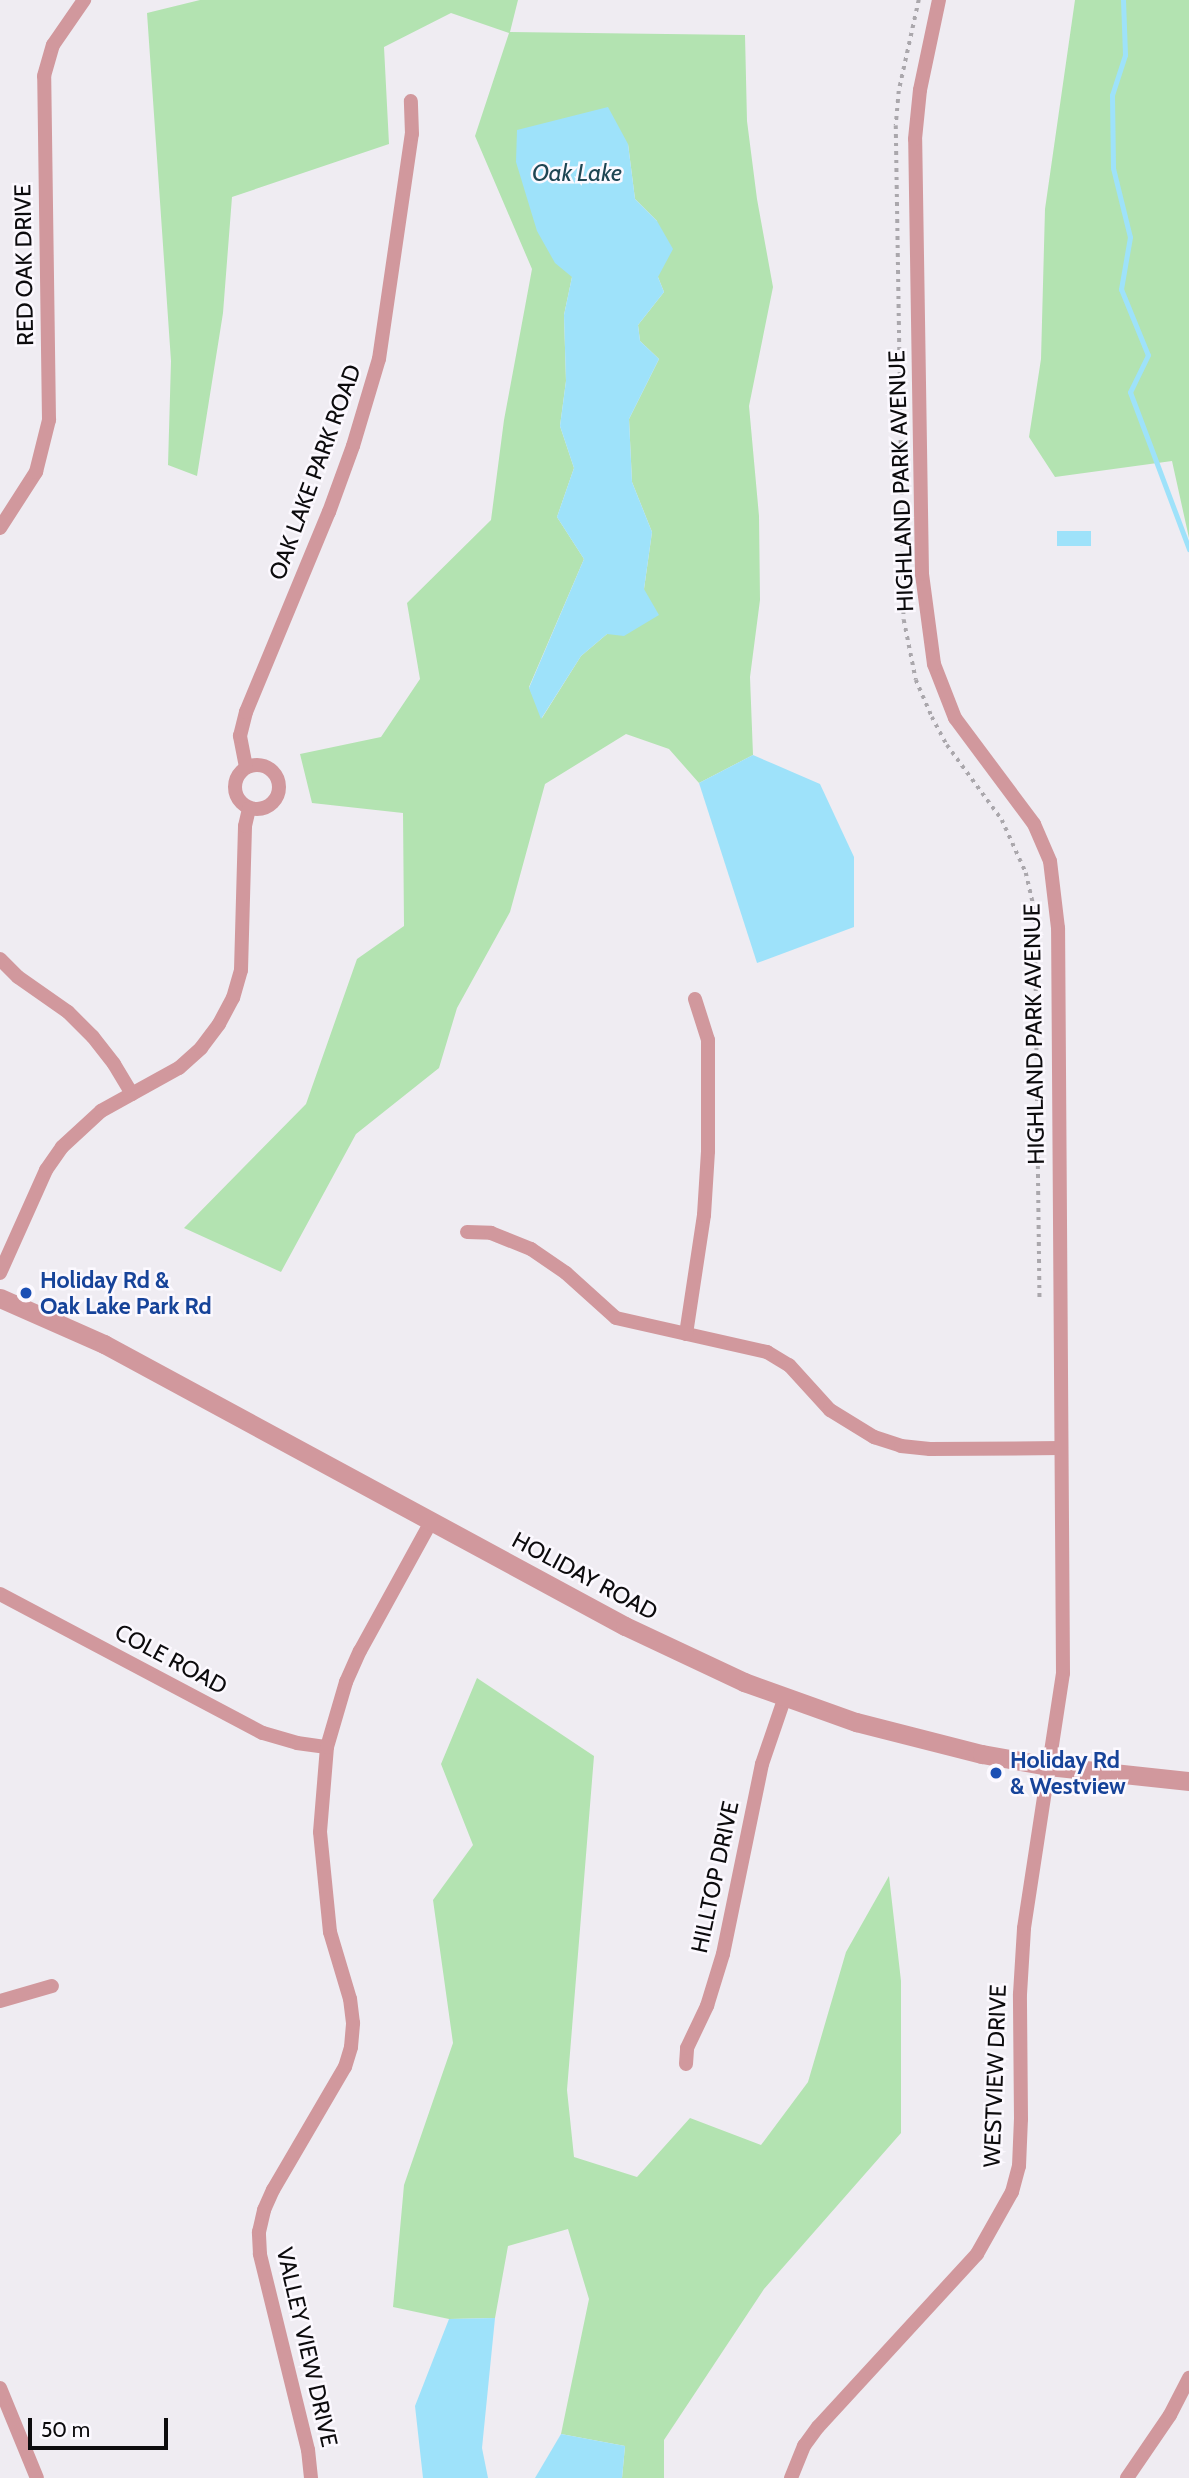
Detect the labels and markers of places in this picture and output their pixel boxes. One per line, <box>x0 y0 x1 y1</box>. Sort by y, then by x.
place label: Holiday Rd & Oak Lake Park Rd <box>40 1266 212 1320</box>
marker: Holiday Rd & Oak Lake Park Rd <box>18 1285 34 1301</box>
place label: Holiday Rd & Westview <box>1010 1746 1126 1800</box>
marker: Holiday Rd & Westview <box>988 1765 1004 1781</box>

